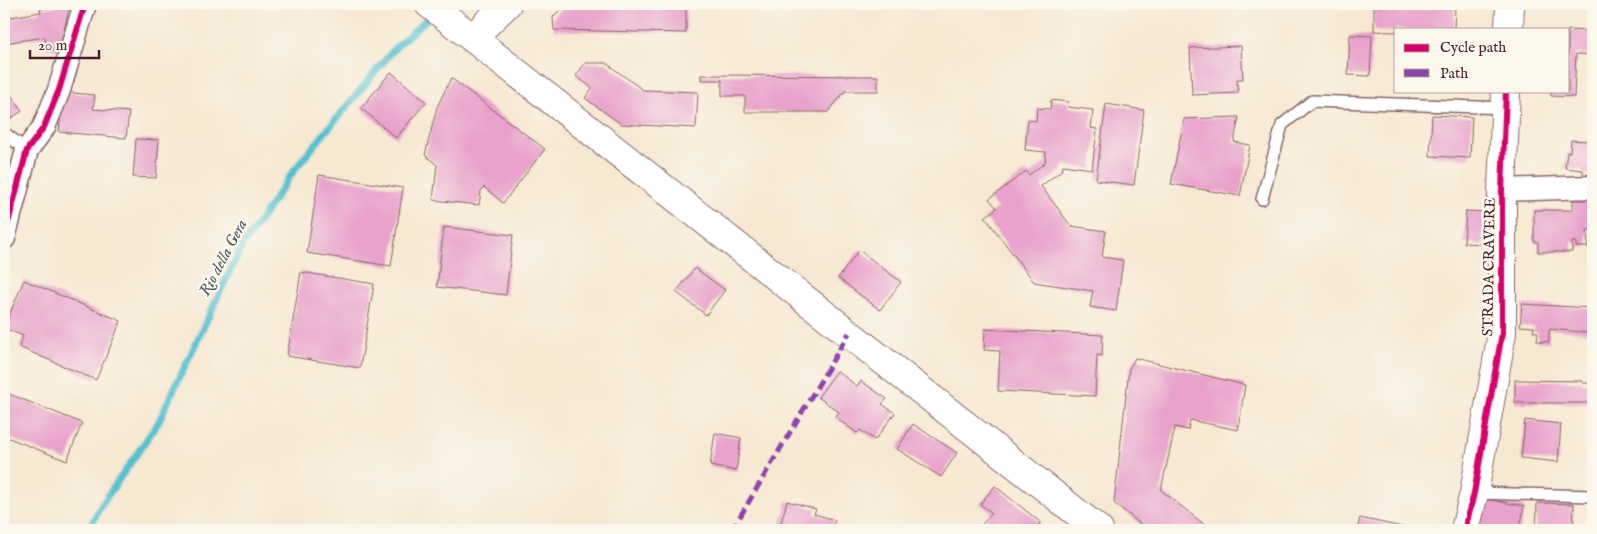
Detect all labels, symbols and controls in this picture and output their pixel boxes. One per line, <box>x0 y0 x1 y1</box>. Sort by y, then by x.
scale bar <box>30 28 99 60</box>
legend <box>1394 28 1570 92</box>
text: 20 m <box>38 36 68 55</box>
text: Cycle path <box>1440 38 1506 57</box>
text: Path <box>1440 64 1468 83</box>
street label: STRADA CRAVERE <box>1478 197 1500 337</box>
water label: Rio della Gera <box>195 216 253 300</box>

